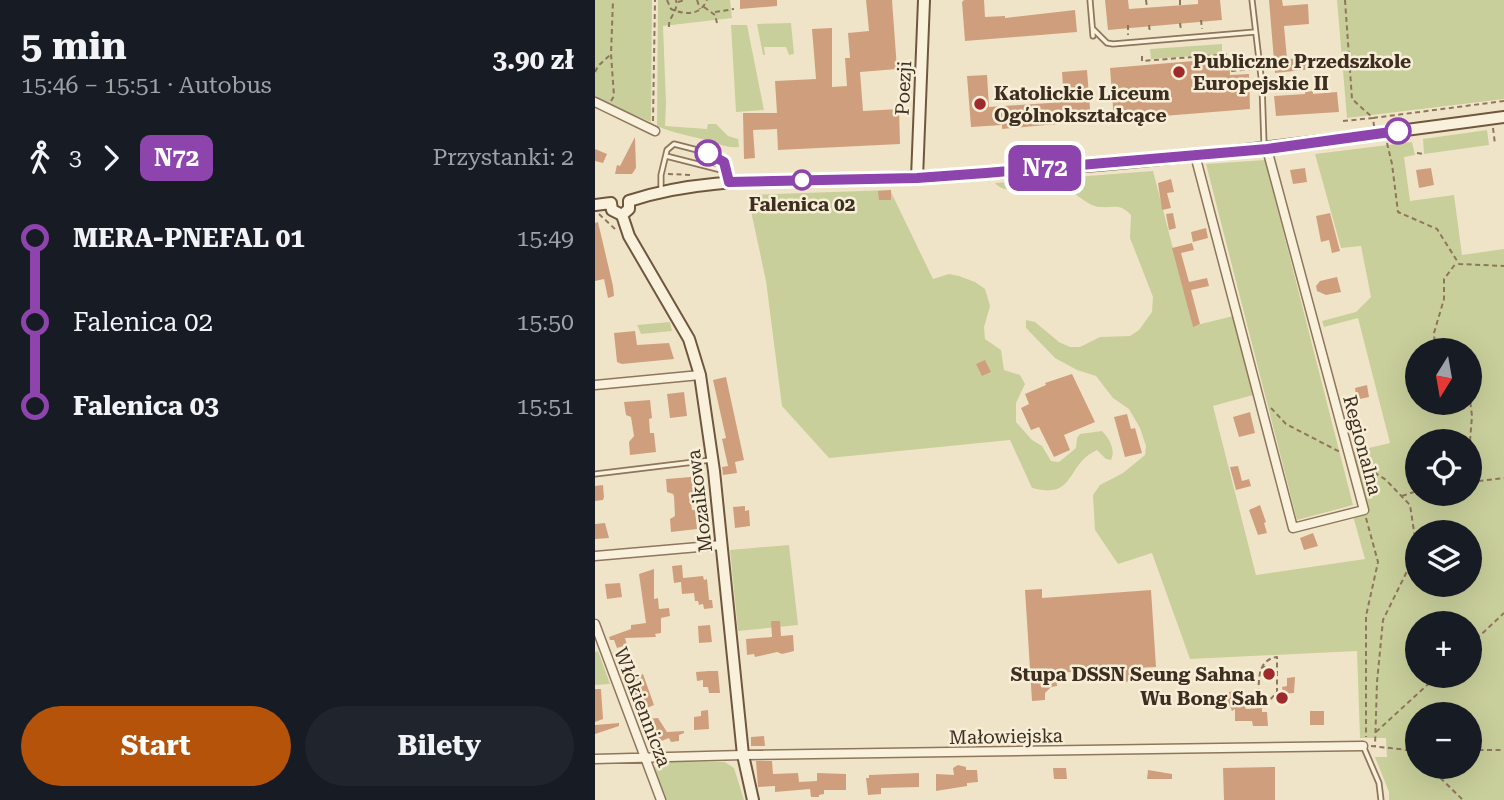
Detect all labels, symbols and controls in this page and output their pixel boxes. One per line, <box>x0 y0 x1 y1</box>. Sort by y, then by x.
text: 5 min <box>21 24 127 68</box>
text: 3.90 zł <box>492 45 574 75</box>
place label: Publiczne Przedszkole Europejskie II <box>1193 50 1411 95</box>
street label: Poezji <box>891 60 916 116</box>
marker: Publiczne Przedszkole Europejskie II <box>1171 64 1187 80</box>
text: 15:46 – 15:51 · Autobus <box>21 72 272 99</box>
place label: Katolickie Liceum Ogólnokształcące <box>994 82 1171 127</box>
marker: Katolickie Liceum Ogólnokształcące <box>972 96 988 112</box>
unlabelled marker <box>1385 118 1411 144</box>
icon: walk <box>21 139 59 177</box>
icon: forward <box>92 139 130 177</box>
unlabelled marker <box>695 140 721 166</box>
text: 3 <box>69 144 82 171</box>
text: N72 <box>154 144 199 172</box>
text: Przystanki: 2 <box>432 144 574 171</box>
line badge: N72 <box>1005 145 1085 191</box>
text: N72 <box>1022 154 1068 182</box>
marker: Falenica 02 <box>792 170 812 190</box>
place label: Falenica 02 <box>749 193 855 216</box>
text: MERA-PNEFAL 01 <box>73 223 305 253</box>
text: 15:49 <box>517 225 574 252</box>
text: Falenica 02 <box>73 307 213 337</box>
text: 15:50 <box>517 309 574 336</box>
north arrow <box>1405 338 1482 415</box>
map controls <box>1405 338 1482 779</box>
text: Falenica 03 <box>73 391 219 421</box>
text: 15:51 <box>517 393 574 420</box>
street label: Regionalna <box>1338 393 1387 498</box>
button: locate <box>1405 429 1482 506</box>
street label: Mozaikowa <box>682 448 717 554</box>
button: layers <box>1405 520 1482 597</box>
button: + <box>1405 611 1482 688</box>
street label: Włókiennicza <box>609 644 676 771</box>
place label: Stupa DSSN Seung Sahna <box>1011 663 1255 686</box>
marker: Stupa DSSN Seung Sahna <box>1261 666 1277 682</box>
place label: Wu Bong Sah <box>1140 687 1268 710</box>
marker: Wu Bong Sah <box>1274 690 1290 706</box>
button: − <box>1405 702 1482 779</box>
button: Start <box>21 706 291 786</box>
button: Bilety <box>305 706 574 786</box>
street label: Małowiejska <box>949 724 1064 749</box>

